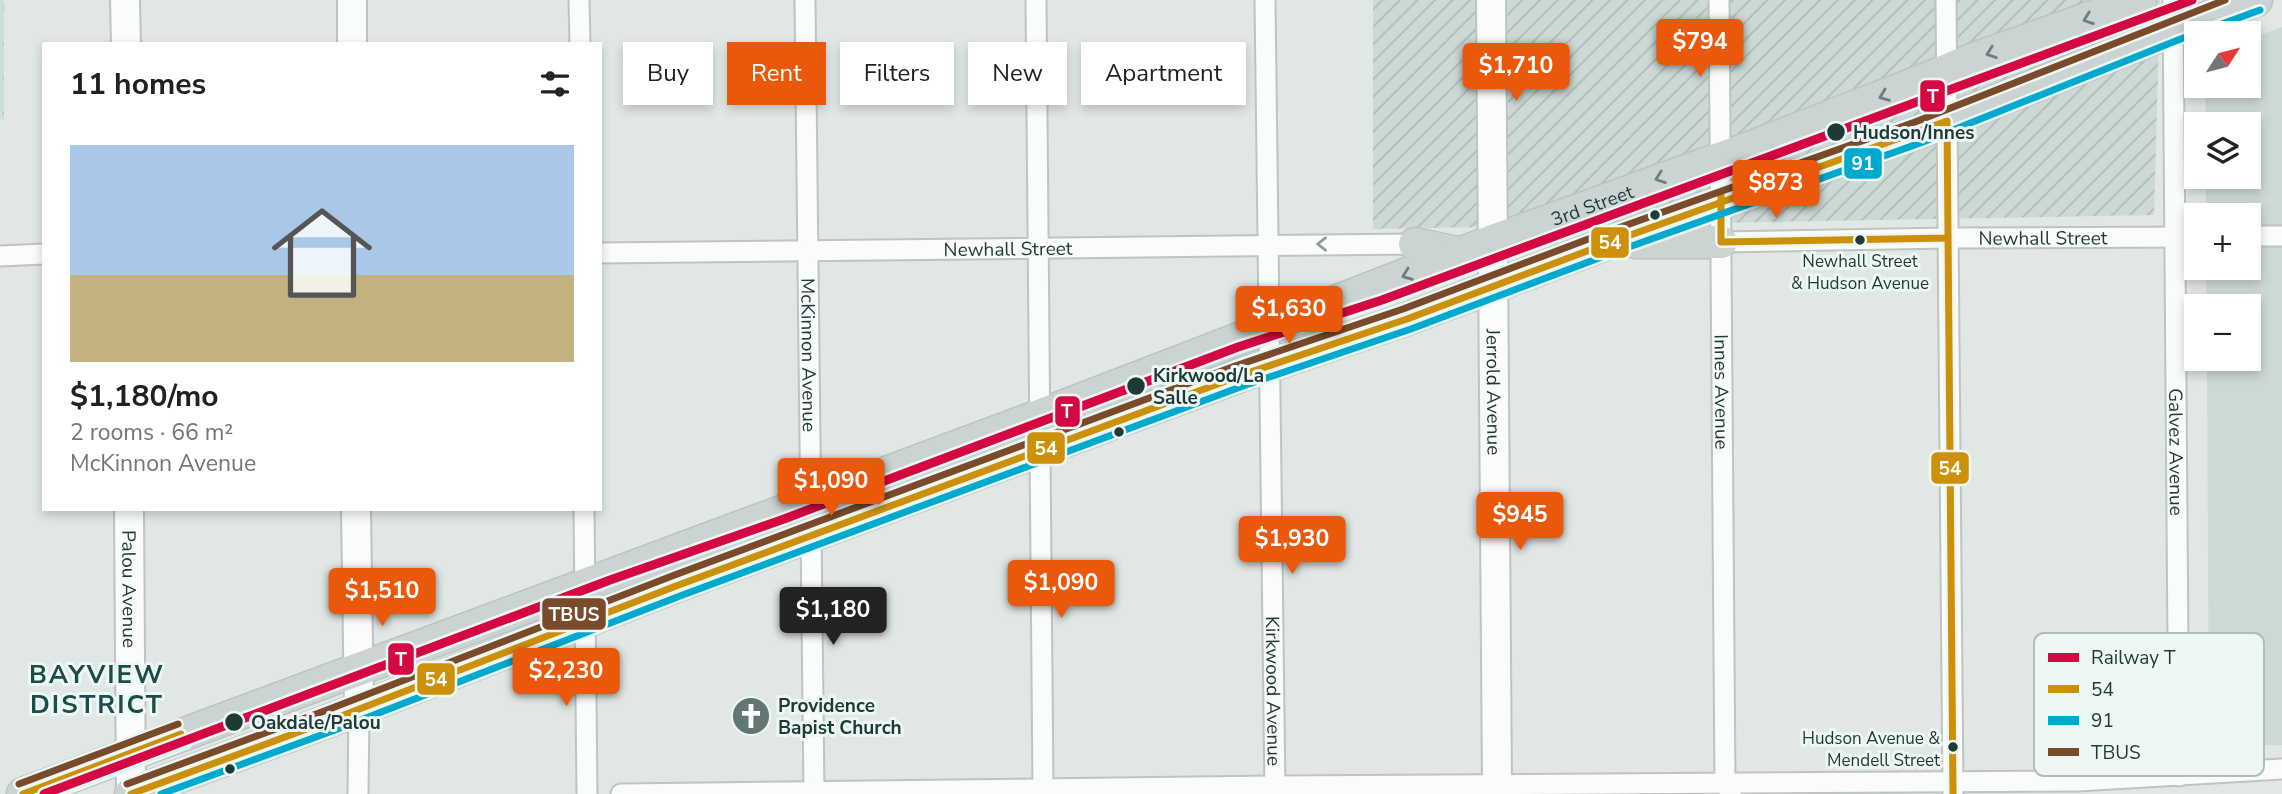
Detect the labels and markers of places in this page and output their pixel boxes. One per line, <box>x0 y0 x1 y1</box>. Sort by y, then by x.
pin: $794 <box>1659 20 1741 79</box>
pin: $1,710 <box>1459 43 1573 103</box>
place label: Hudson/Innes <box>1853 120 1975 146</box>
marker: Hudson/Innes <box>1825 121 1847 143</box>
pin: $873 <box>1735 160 1817 220</box>
unlabelled marker <box>1648 208 1662 222</box>
marker: Newhall Street & Hudson Avenue <box>1853 233 1867 247</box>
place label: Newhall Street & Hudson Avenue <box>1791 250 1929 295</box>
pin: $1,630 <box>1232 286 1346 346</box>
place label: Kirkwood/La Salle <box>1153 363 1264 411</box>
marker: Kirkwood/La Salle <box>1125 375 1147 397</box>
unlabelled marker <box>1112 425 1126 439</box>
pin: $1,090 <box>774 458 888 518</box>
pin: $945 <box>1479 492 1561 552</box>
pin: $1,930 <box>1235 516 1349 576</box>
pin: $1,090 <box>1004 560 1118 620</box>
pin: $1,510 <box>325 568 439 628</box>
pin: $1,180 <box>776 588 890 647</box>
pin: $2,230 <box>509 648 623 708</box>
place label: Providence Bapist Church <box>778 693 902 741</box>
church icon: Providence Bapist Church <box>730 695 772 737</box>
place label: Oakdale/Palou <box>251 710 381 736</box>
marker: Oakdale/Palou <box>223 711 245 733</box>
place label: Hudson Avenue & Mendell Street <box>1802 727 1941 772</box>
marker: Hudson Avenue & Mendell Street <box>1946 740 1960 754</box>
unlabelled marker <box>223 762 237 776</box>

